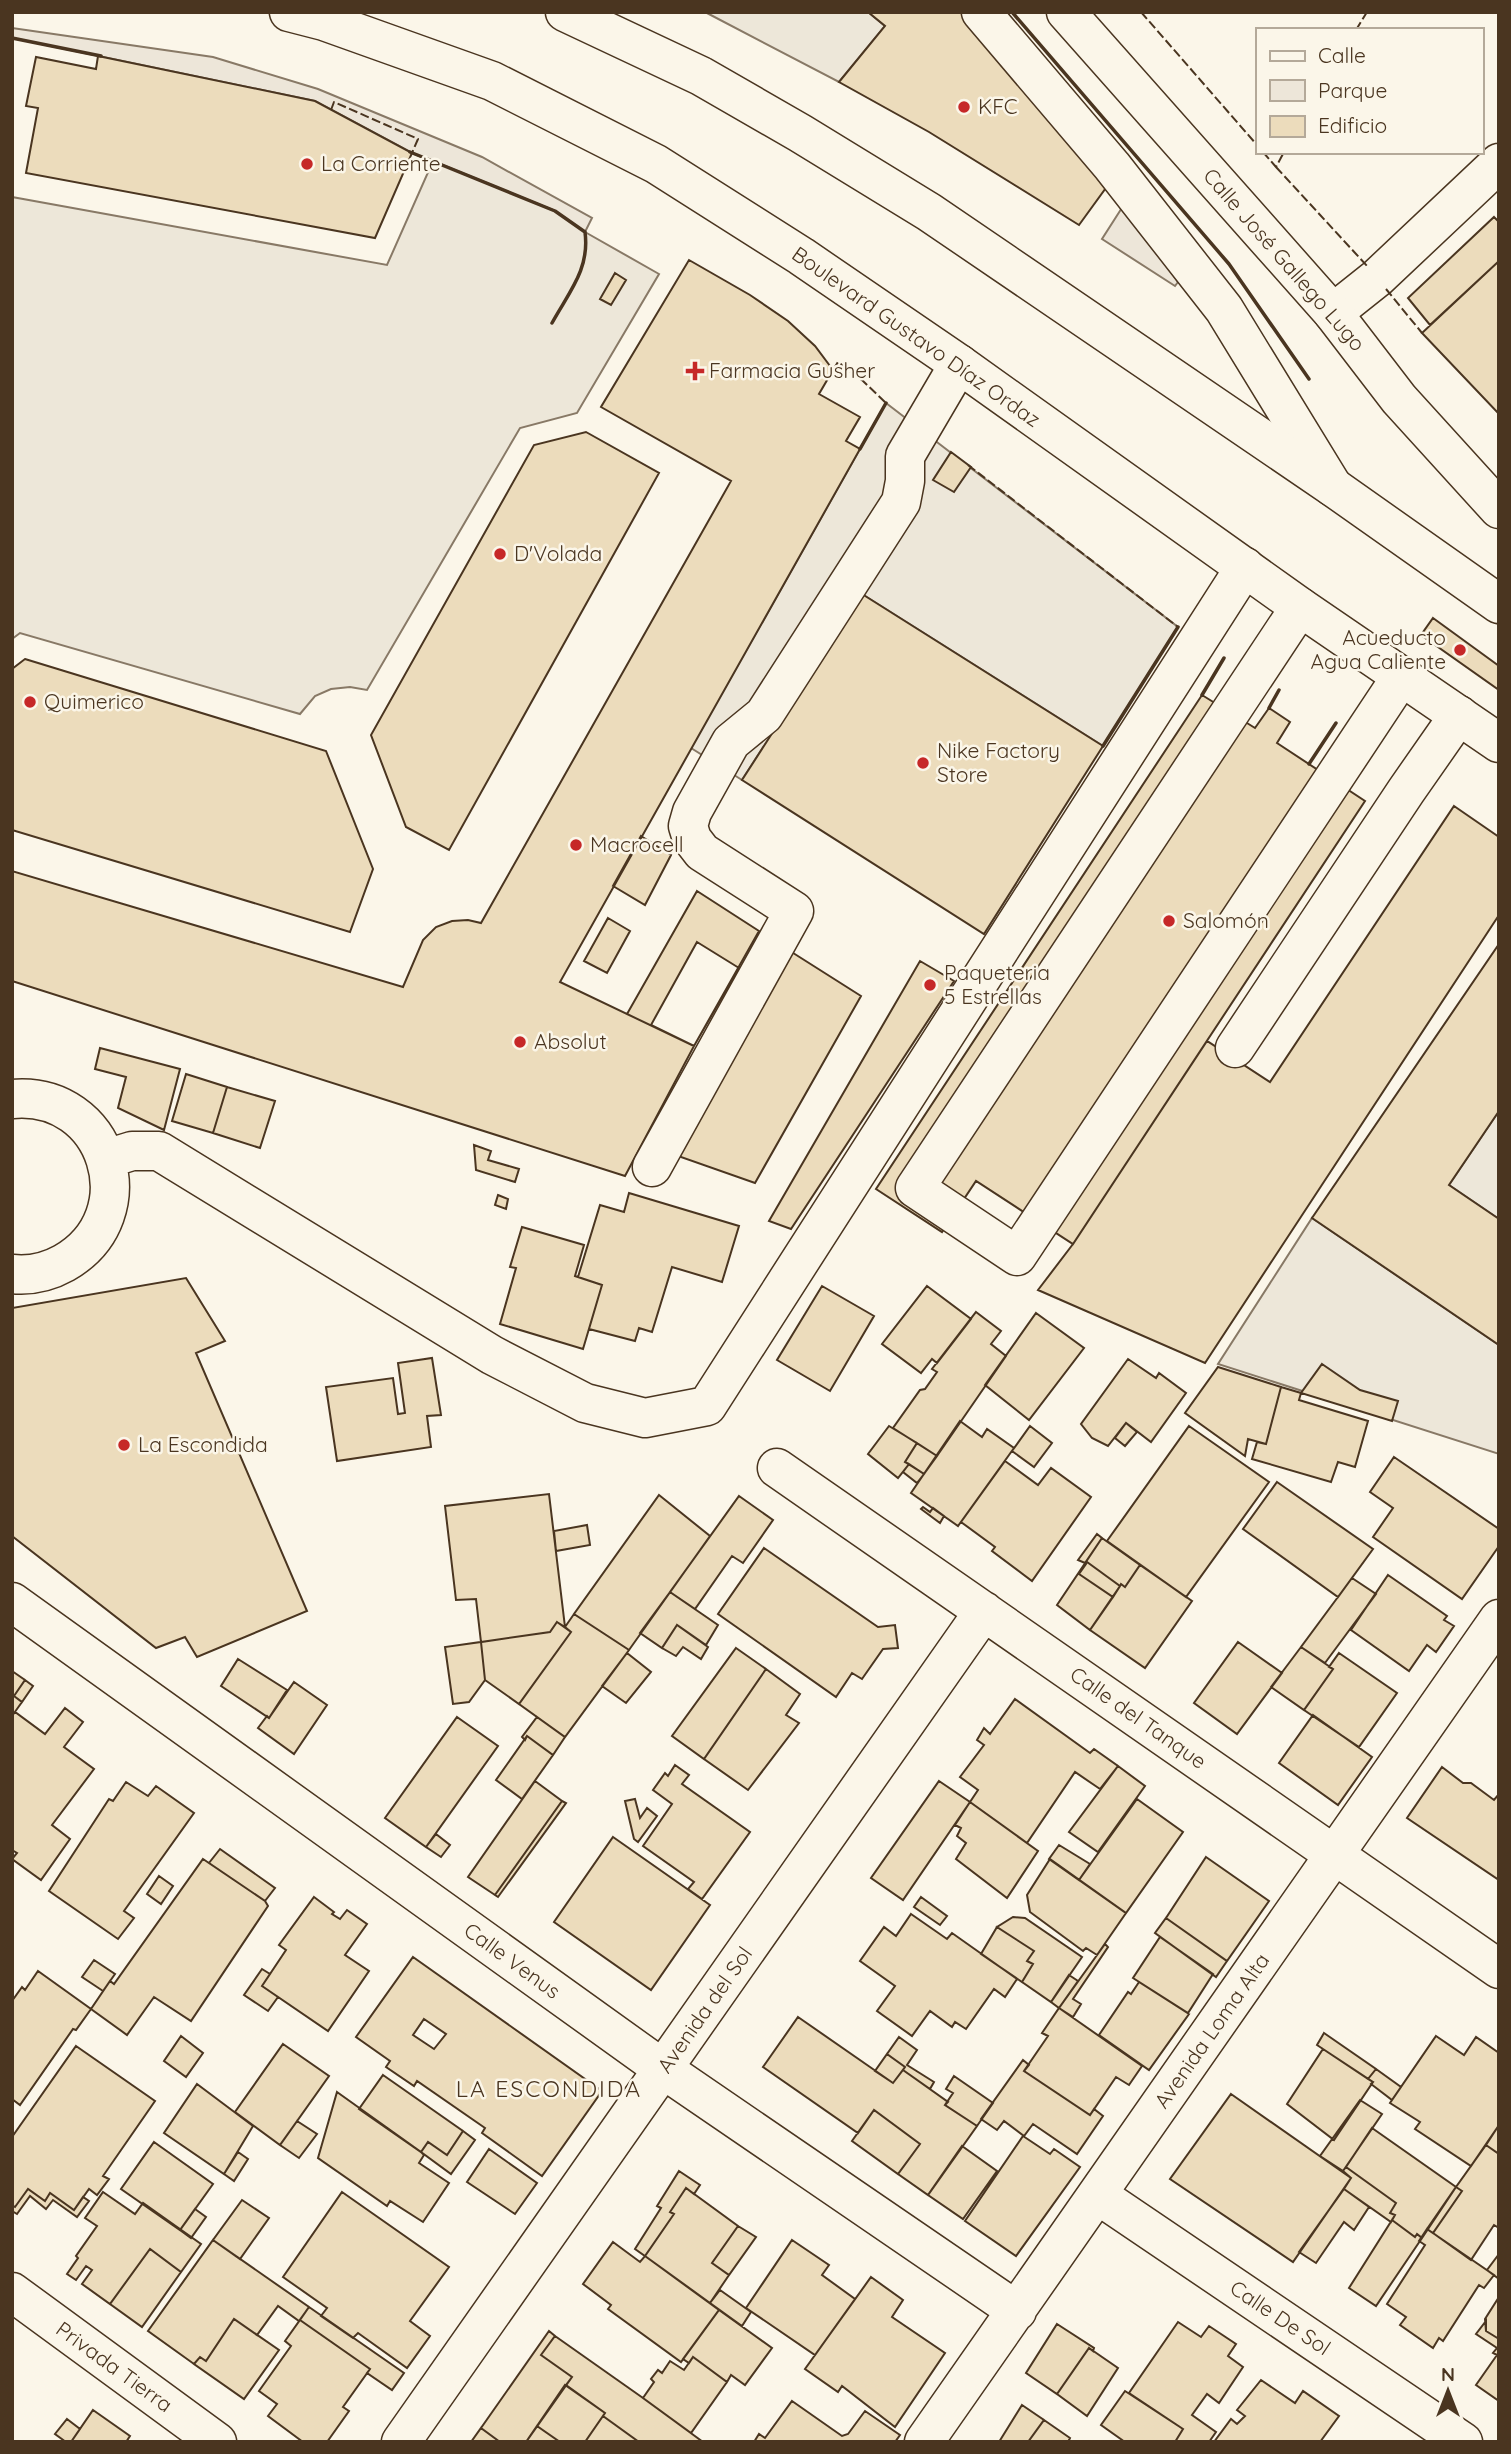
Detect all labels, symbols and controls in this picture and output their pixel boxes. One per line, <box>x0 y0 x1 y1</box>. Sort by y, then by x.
legend <box>1256 28 1483 154</box>
text: Calle <box>1318 42 1366 68</box>
text: Parque <box>1318 77 1387 103</box>
place label: KFC <box>978 93 1018 119</box>
marker: KFC <box>956 99 972 115</box>
text: Edificio <box>1318 112 1387 138</box>
place label: La Corriente <box>321 150 441 176</box>
marker: La Corriente <box>299 156 315 172</box>
street label: Calle José Gallego Lugo <box>1198 163 1371 356</box>
street label: Boulevard Gustavo Díaz Ordaz <box>787 240 1046 432</box>
place label: Farmacia Gusher <box>709 357 875 383</box>
marker: Farmacia Gusher <box>687 363 703 379</box>
place label: D'Volada <box>514 540 602 566</box>
marker: D'Volada <box>492 546 508 562</box>
place label: Acueducto Agua Caliente <box>1310 624 1446 674</box>
marker: Acueducto Agua Caliente <box>1452 642 1468 658</box>
place label: Quimerico <box>44 688 144 714</box>
marker: Quimerico <box>22 694 38 710</box>
place label: Nike Factory Store <box>937 737 1060 787</box>
marker: Nike Factory Store <box>915 755 931 771</box>
place label: Macrocell <box>590 831 684 857</box>
marker: Macrocell <box>568 837 584 853</box>
place label: Salomón <box>1183 907 1269 933</box>
marker: Salomón <box>1161 913 1177 929</box>
place label: Paqueteria 5 Estrellas <box>944 959 1050 1009</box>
marker: Paqueteria 5 Estrellas <box>922 977 938 993</box>
place label: Absolut <box>534 1028 607 1054</box>
marker: Absolut <box>512 1034 528 1050</box>
place label: La Escondida <box>138 1431 268 1457</box>
marker: La Escondida <box>116 1437 132 1453</box>
street label: Calle del Tanque <box>1065 1660 1212 1774</box>
street label: Calle Venus <box>459 1917 566 2004</box>
street label: Avenida del Sol <box>651 1941 757 2078</box>
street label: Avenida Loma Alta <box>1148 1948 1274 2113</box>
district label: LA ESCONDIDA <box>456 2074 642 2103</box>
street label: Calle De Sol <box>1225 2274 1336 2360</box>
street label: Privada Tierra <box>51 2315 178 2417</box>
north arrow <box>1413 2356 1483 2426</box>
text: N <box>1441 2362 1455 2386</box>

